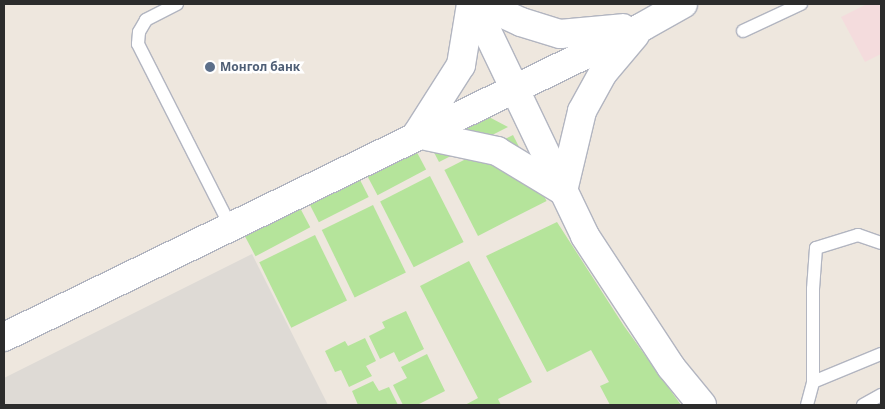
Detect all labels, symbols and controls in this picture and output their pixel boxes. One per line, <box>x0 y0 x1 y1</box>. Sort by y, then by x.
place label: Монгол банк <box>220 60 300 74</box>
marker: Монгол банк <box>204 61 216 73</box>

